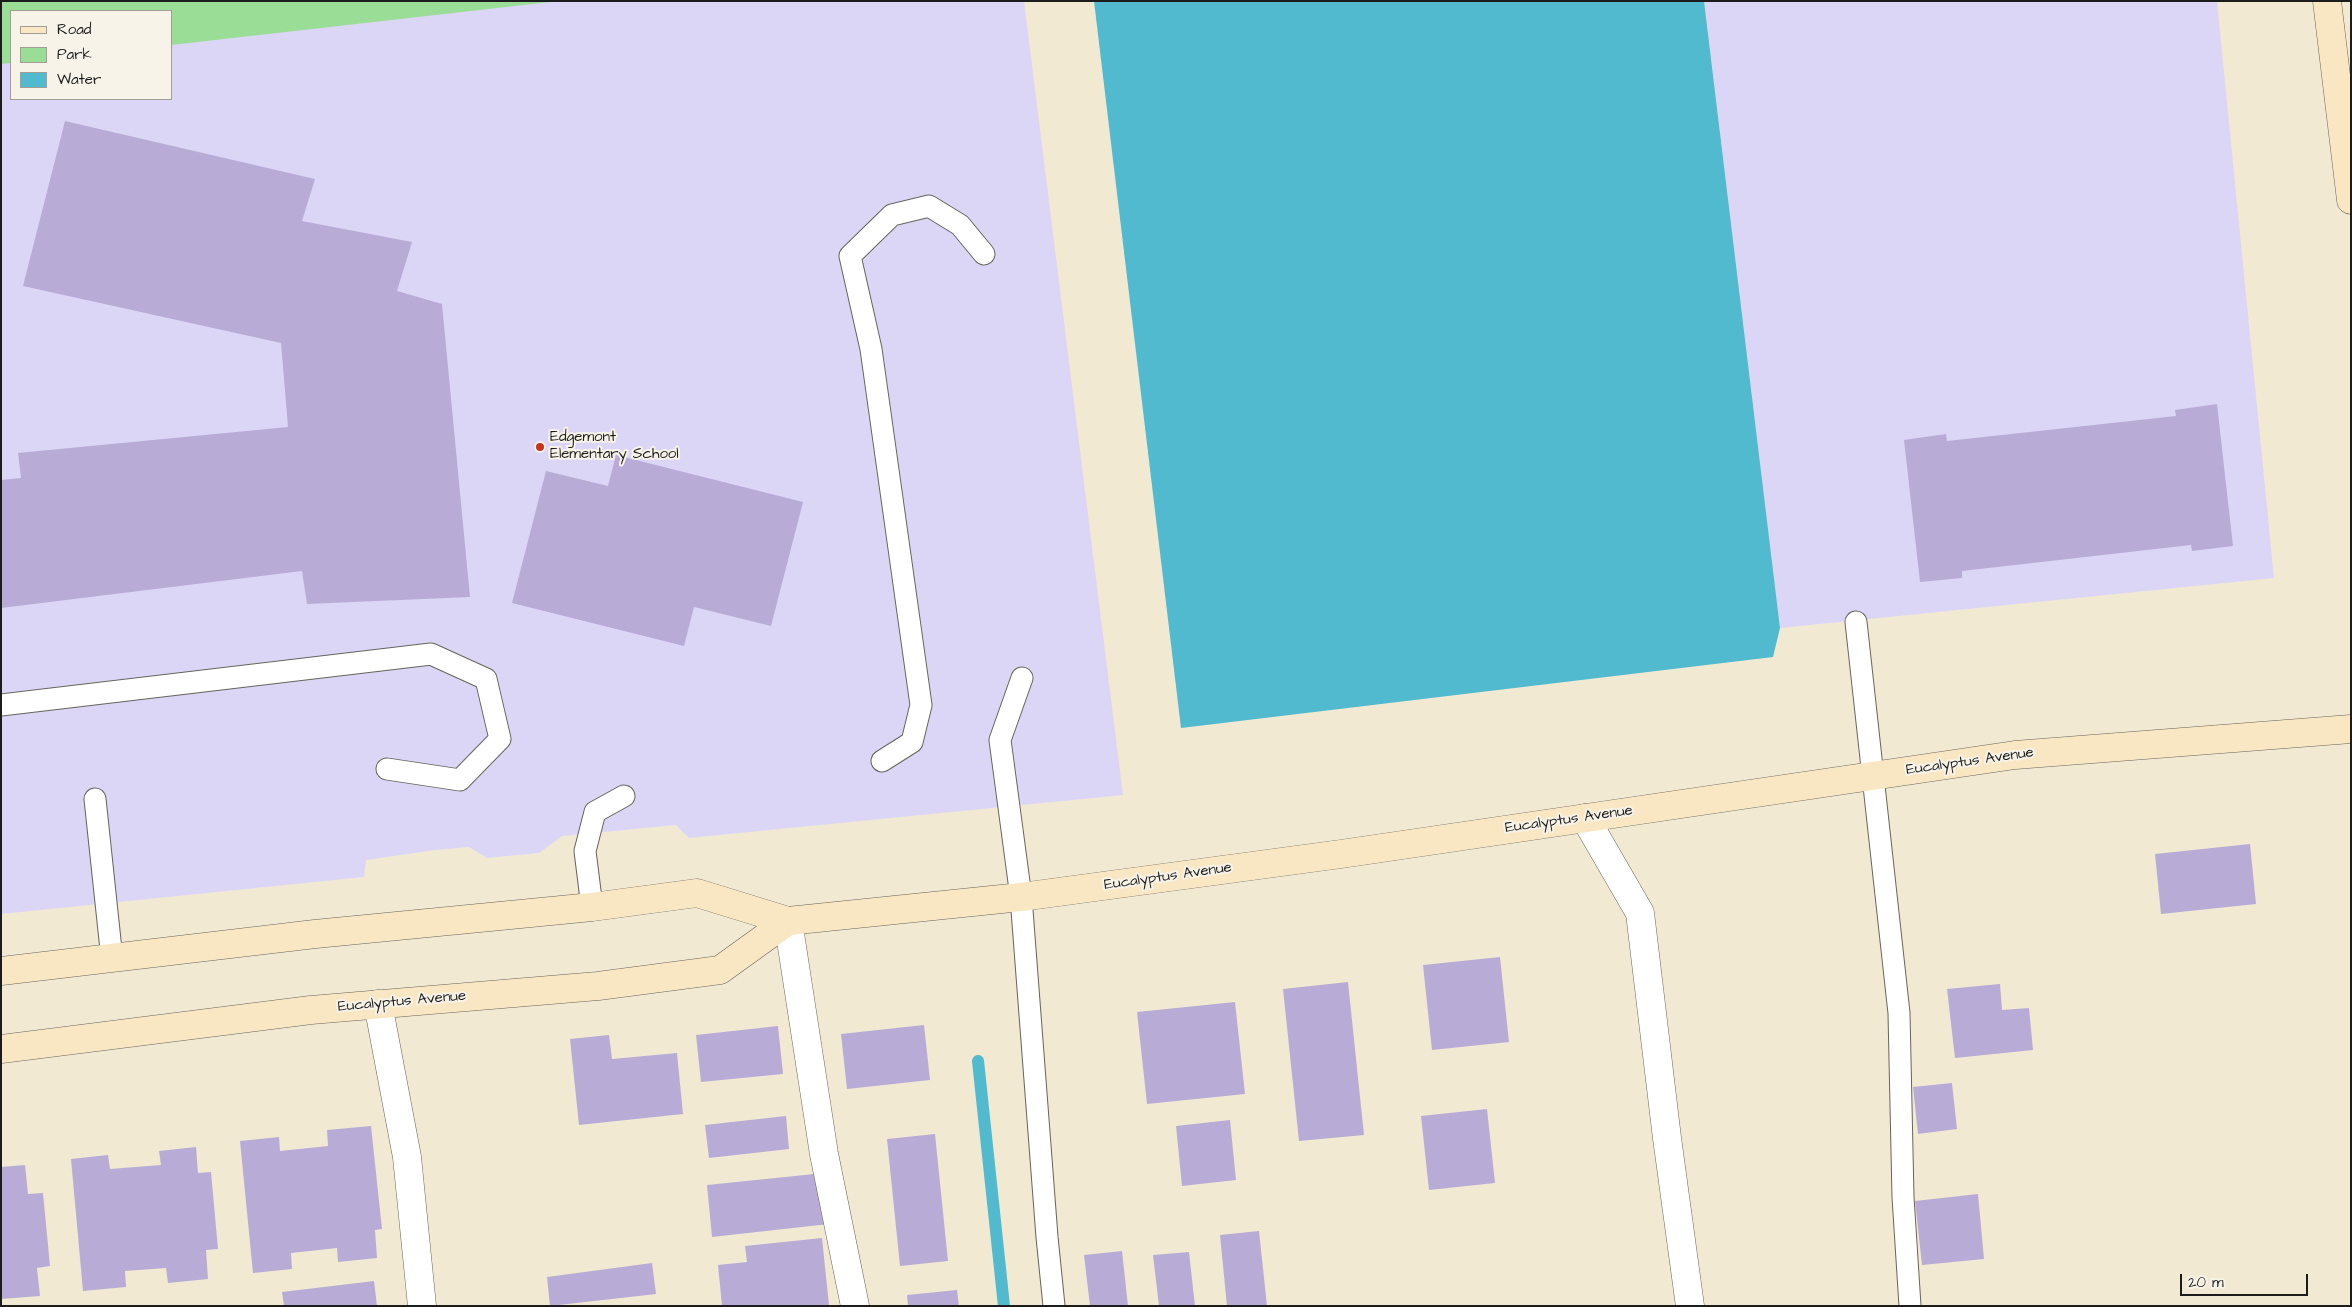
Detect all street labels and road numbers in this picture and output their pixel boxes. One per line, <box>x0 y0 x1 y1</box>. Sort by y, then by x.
street label: Eucalyptus Avenue <box>1905 744 2035 780</box>
street label: Eucalyptus Avenue <box>1504 802 1634 838</box>
street label: Eucalyptus Avenue <box>1103 859 1233 895</box>
street label: Eucalyptus Avenue <box>337 987 467 1017</box>

